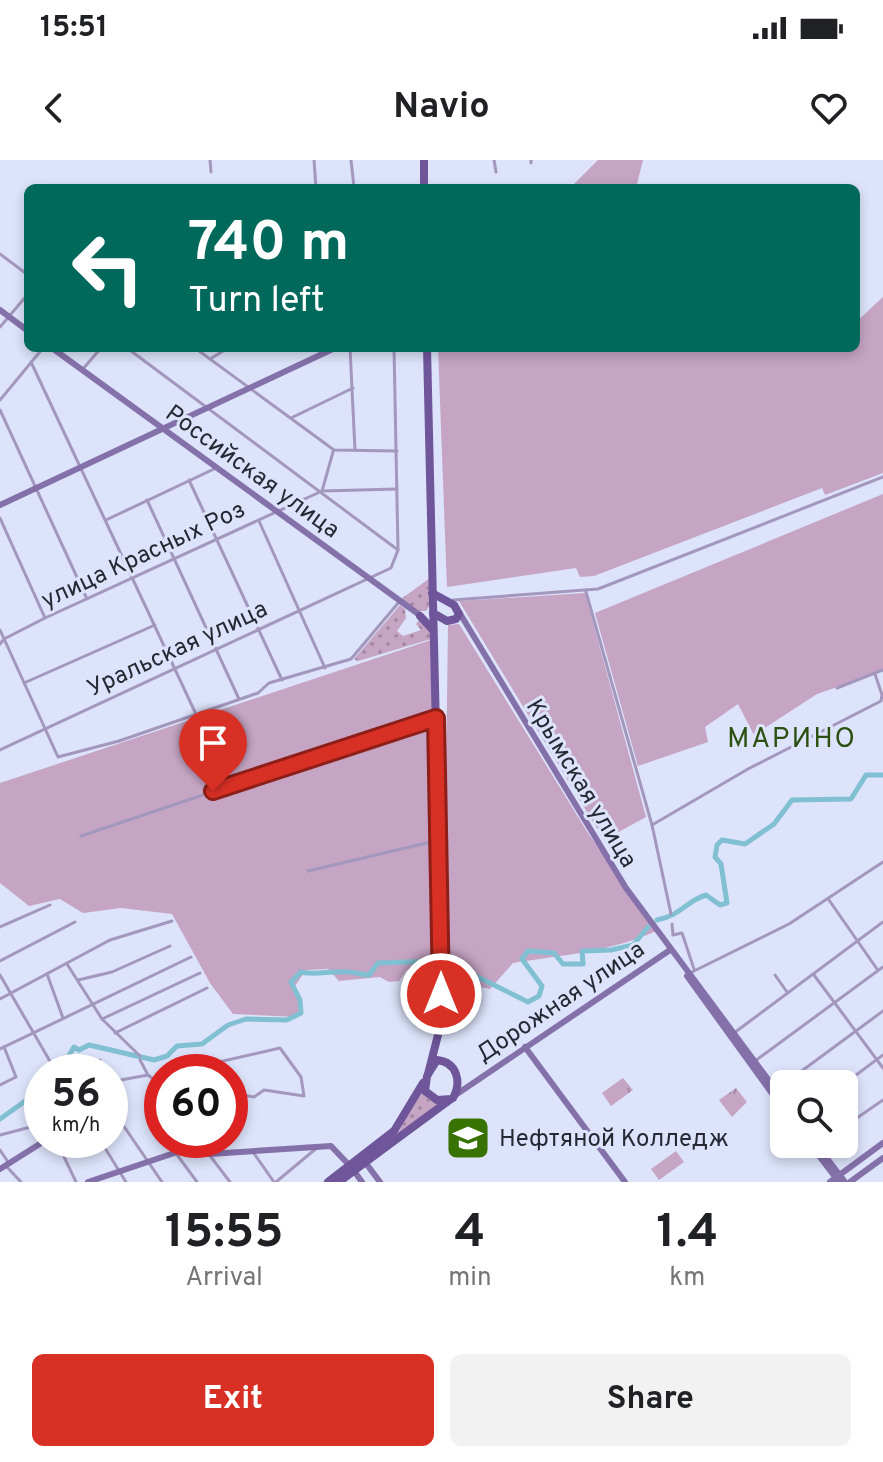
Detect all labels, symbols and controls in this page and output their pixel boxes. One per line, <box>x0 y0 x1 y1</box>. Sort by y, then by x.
text: 15:51 <box>40 10 108 47</box>
text: Navio <box>393 85 490 131</box>
icon: back <box>32 86 76 130</box>
icon: heart <box>807 86 851 130</box>
text: 740 m <box>188 210 349 280</box>
icon: left <box>56 216 160 320</box>
text: Turn left <box>188 279 325 325</box>
street label: Российская улица <box>159 399 345 546</box>
street label: улица Красных Роз <box>37 495 251 616</box>
street label: Уральская улица <box>83 595 273 705</box>
street label: Крымская улица <box>518 694 642 874</box>
pin <box>179 709 247 791</box>
icon: arrive <box>191 721 235 765</box>
district label: МАРИНО <box>727 722 857 758</box>
street label: Дорожная улица <box>471 935 651 1070</box>
position arrow <box>399 952 483 1036</box>
speed limit sign: 60 <box>144 1054 248 1158</box>
map controls <box>770 1070 858 1158</box>
button: search <box>770 1070 858 1158</box>
text: 56 <box>51 1071 101 1121</box>
text: km/h <box>52 1113 100 1139</box>
school or university icon: Нефтяной Колледж <box>444 1114 492 1162</box>
place label: Нефтяной Колледж <box>499 1125 729 1155</box>
text: 15:55 <box>165 1204 284 1264</box>
text: 4 <box>455 1204 485 1264</box>
text: 1.4 <box>656 1204 718 1264</box>
text: Arrival <box>185 1262 263 1295</box>
text: min <box>448 1262 492 1295</box>
text: km <box>669 1262 705 1295</box>
button: Exit <box>32 1354 434 1446</box>
button: Share <box>450 1354 851 1446</box>

